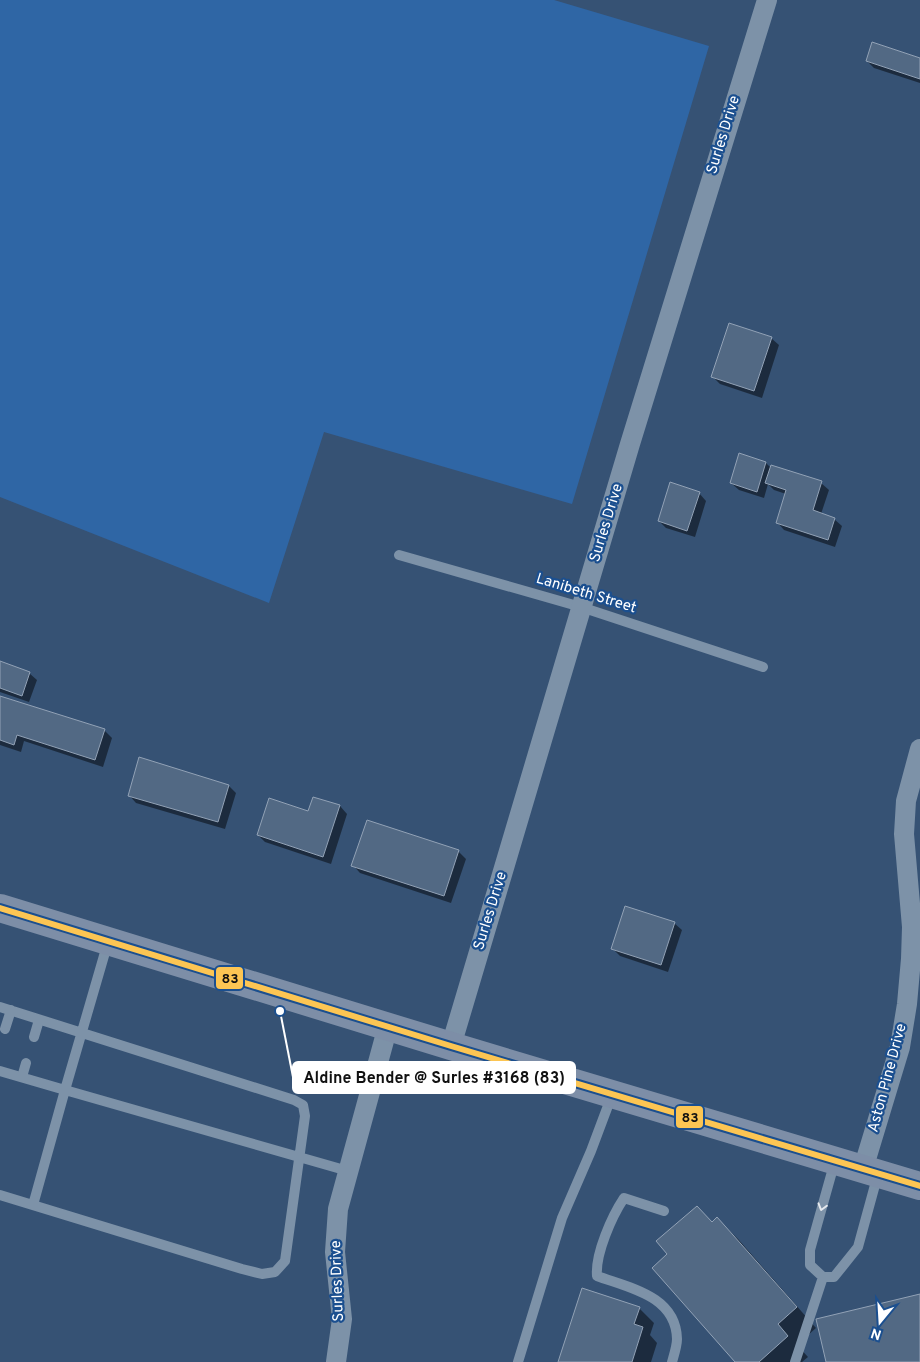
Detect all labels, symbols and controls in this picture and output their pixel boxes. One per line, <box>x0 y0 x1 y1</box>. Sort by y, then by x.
street label: Surles Drive <box>703 93 745 177</box>
street label: Surles Drive <box>586 481 628 565</box>
street label: Lanibeth Street <box>534 570 638 618</box>
street label: Surles Drive <box>470 869 512 953</box>
line badge: 83 <box>215 966 244 990</box>
text: 83 <box>221 971 239 988</box>
street label: Aston Pine Drive <box>864 1022 912 1134</box>
callout: Aldine Bender @ Surles #3168 (83) <box>293 1062 575 1093</box>
text: Aldine Bender @ Surles #3168 (83) <box>303 1069 565 1089</box>
line badge: 83 <box>675 1105 704 1129</box>
text: 83 <box>681 1110 699 1127</box>
one-way arrow <box>817 1203 828 1212</box>
street label: Surles Drive <box>327 1240 349 1322</box>
north arrow <box>855 1297 905 1347</box>
text: N <box>869 1323 884 1343</box>

